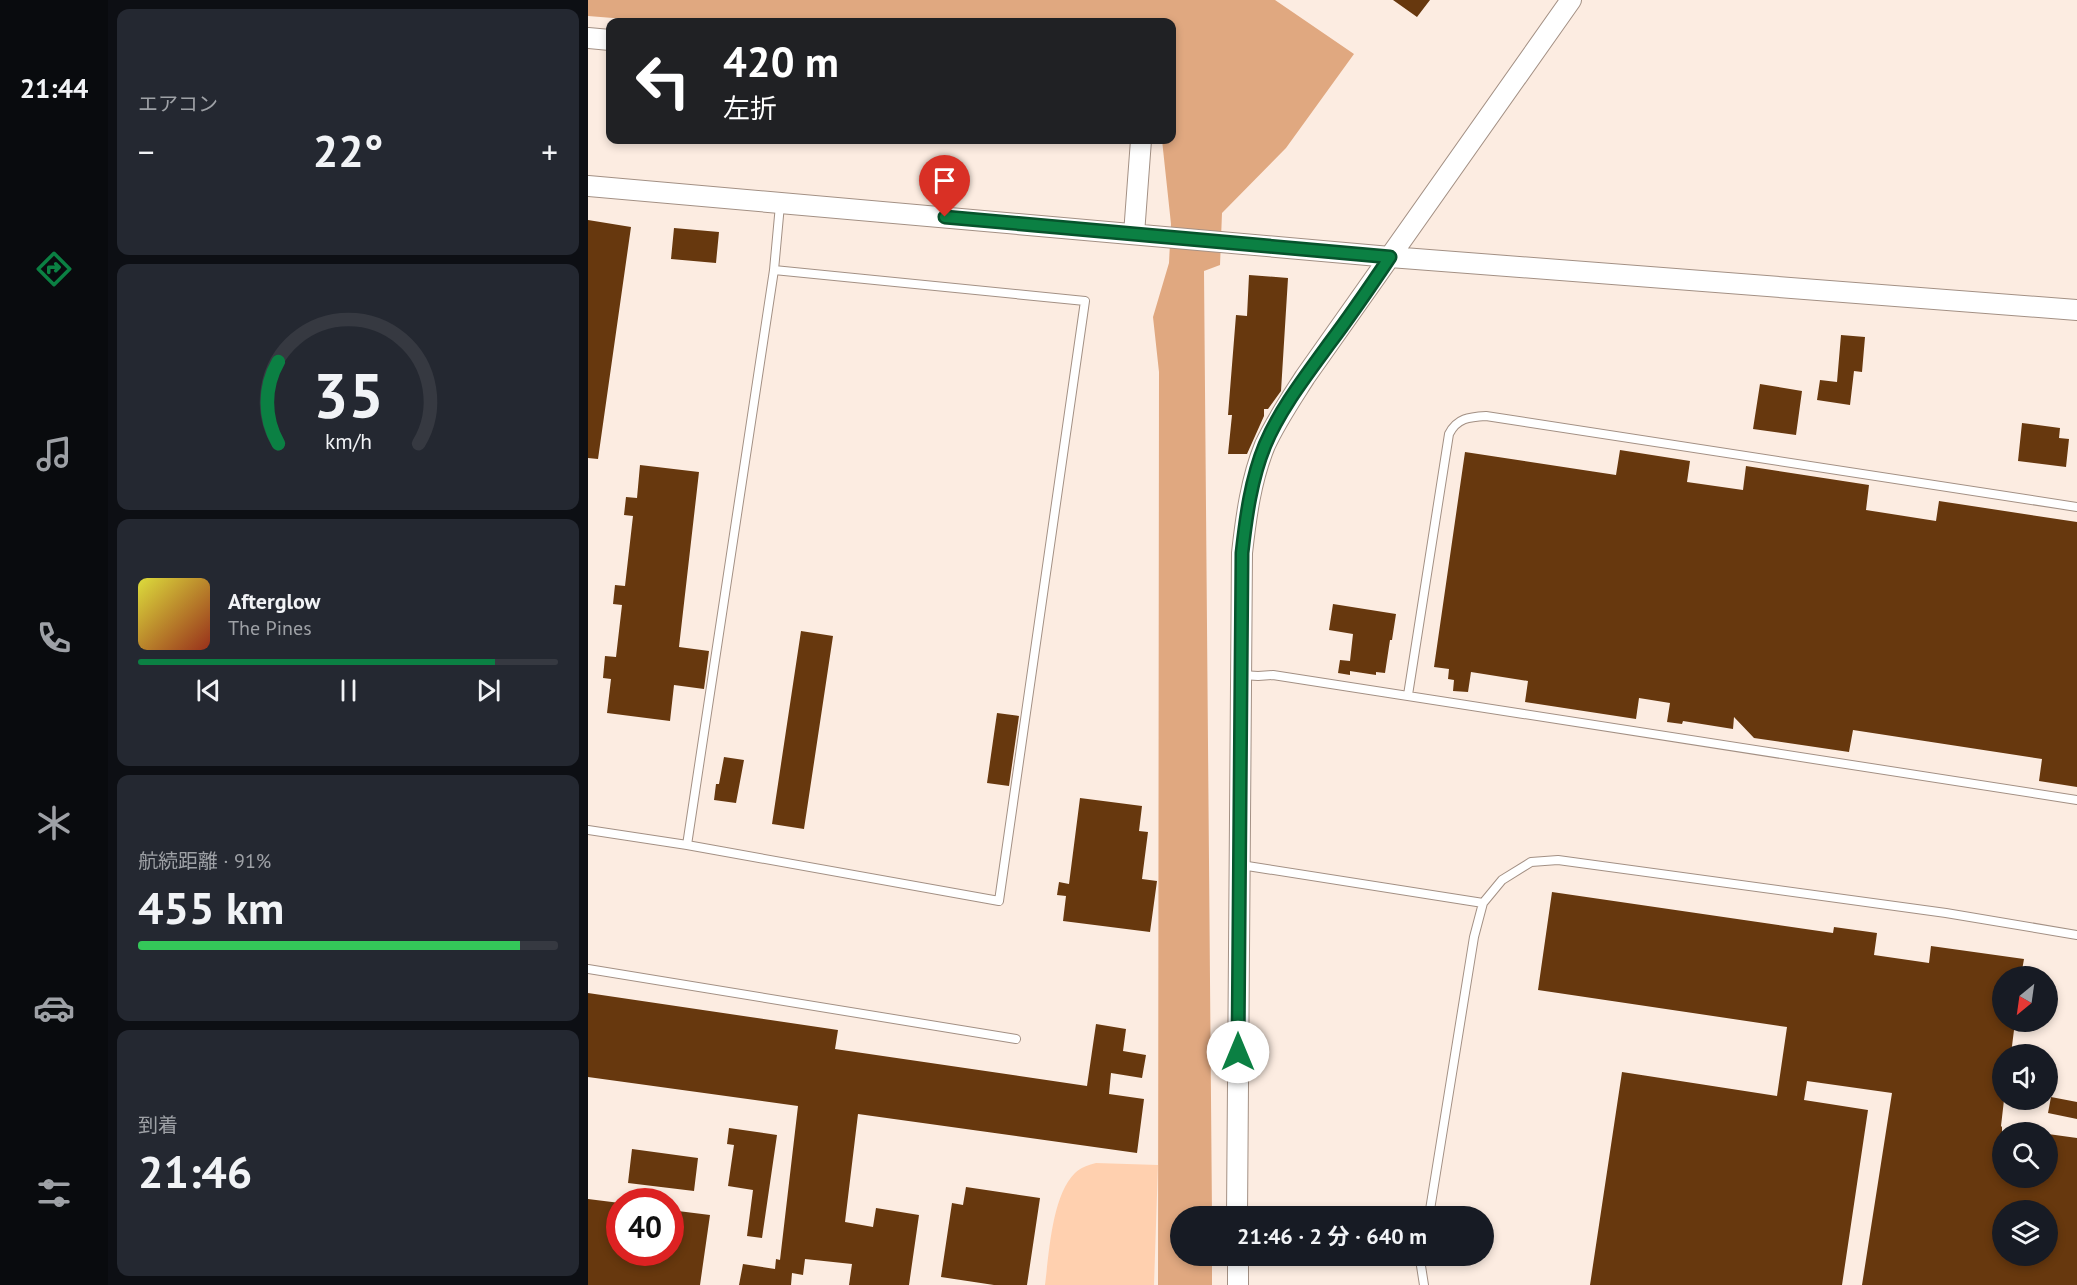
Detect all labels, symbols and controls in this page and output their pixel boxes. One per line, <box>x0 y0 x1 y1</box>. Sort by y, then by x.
text: 420 m <box>723 34 839 89</box>
icon: left <box>624 42 702 120</box>
text: 21:44 <box>20 71 88 105</box>
text: エアコン <box>138 91 218 117</box>
text: 左折 <box>723 91 777 125</box>
text: 22° <box>313 121 383 179</box>
text: − <box>138 130 155 173</box>
text: + <box>541 130 558 173</box>
pin <box>919 155 970 217</box>
icon: arrive <box>928 164 961 197</box>
icon: directions <box>33 248 75 290</box>
text: 35 <box>313 354 383 435</box>
text: km/h <box>324 428 371 456</box>
icon: music <box>33 433 75 475</box>
text: Afterglow <box>228 587 320 615</box>
text: The Pines <box>228 615 312 641</box>
icon: phone <box>33 617 75 659</box>
icon: previous <box>192 674 225 707</box>
icon: pause <box>332 674 365 707</box>
icon: next <box>472 674 505 707</box>
icon: climate <box>33 802 75 844</box>
text: 航続距離 · 91% <box>138 848 271 874</box>
text: 455 km <box>138 878 284 936</box>
north arrow <box>1992 966 2058 1032</box>
map controls <box>1992 966 2058 1266</box>
icon: car <box>33 987 75 1029</box>
position arrow <box>1206 1020 1270 1084</box>
button: sound <box>1992 1044 2058 1110</box>
text: 到着 <box>138 1112 178 1138</box>
button: search <box>1992 1122 2058 1188</box>
text: 21:46 <box>138 1142 252 1200</box>
icon: filters <box>33 1172 75 1214</box>
speed limit sign: 40 <box>606 1188 684 1266</box>
button: layers <box>1992 1200 2058 1266</box>
text: 21:46 · 2 分 · 640 m <box>1237 1222 1427 1250</box>

